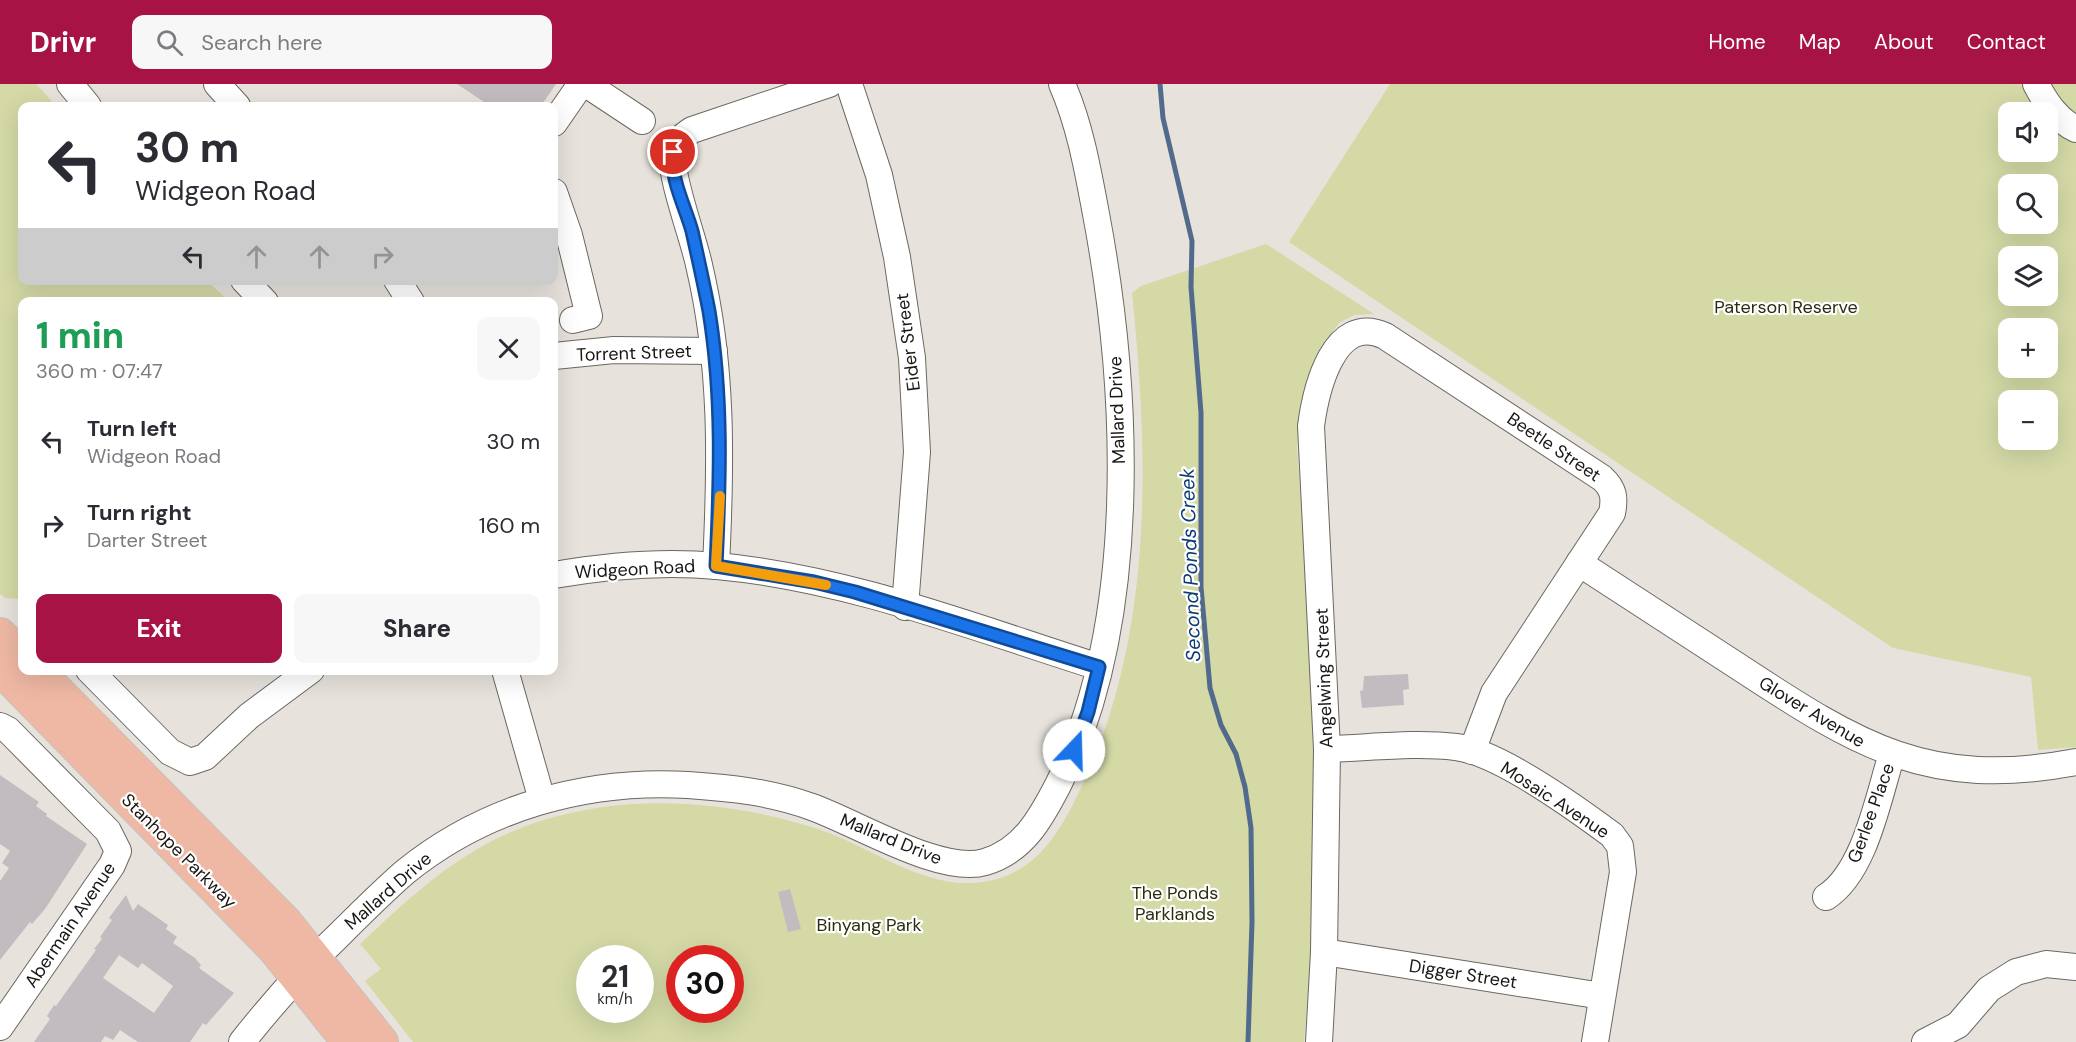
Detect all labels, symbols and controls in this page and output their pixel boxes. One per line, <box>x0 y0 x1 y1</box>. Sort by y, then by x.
search box <box>132 15 552 69</box>
text: Drivr <box>30 24 96 61</box>
icon: search <box>153 26 186 59</box>
text: Search here <box>201 28 323 57</box>
text: Home <box>1708 28 1766 56</box>
text: Map <box>1799 28 1841 56</box>
text: About <box>1874 28 1934 56</box>
text: Contact <box>1967 28 2046 56</box>
map controls <box>1998 102 2058 450</box>
button: sound <box>1998 102 2058 162</box>
text: 30 m <box>135 120 239 175</box>
icon: left <box>36 126 114 204</box>
pin <box>647 126 698 177</box>
icon: arrive <box>656 135 689 168</box>
text: Widgeon Road <box>135 173 316 208</box>
button: search <box>1998 174 2058 234</box>
icon: left <box>177 240 210 273</box>
icon: ahead <box>240 240 273 273</box>
icon: ahead <box>303 240 336 273</box>
icon: right <box>366 240 399 273</box>
button: layers <box>1998 246 2058 306</box>
street label: Eider Street <box>890 292 926 392</box>
park label: Paterson Reserve <box>1714 295 1858 319</box>
text: 1 min <box>36 312 124 359</box>
button: close <box>477 317 540 380</box>
button: + <box>1998 318 2058 378</box>
street label: Torrent Street <box>576 339 692 367</box>
street label: Mallard Drive <box>1103 356 1131 464</box>
text: 360 m · 07:47 <box>36 358 163 384</box>
button: − <box>1998 390 2058 450</box>
street label: Beetle Street <box>1502 407 1606 487</box>
text: Turn left <box>87 414 177 443</box>
icon: left <box>36 425 69 458</box>
text: 30 m <box>486 427 540 456</box>
text: Widgeon Road <box>87 443 221 469</box>
water label: Second Ponds Creek <box>1174 467 1206 662</box>
text: Turn right <box>87 498 192 527</box>
icon: right <box>36 509 69 542</box>
text: 160 m <box>479 511 540 540</box>
text: Darter Street <box>87 527 207 553</box>
street label: Widgeon Road <box>574 554 696 584</box>
button: Exit <box>36 594 282 663</box>
button: Share <box>294 594 540 663</box>
street label: Angelwing Street <box>1310 607 1338 749</box>
street label: Glover Avenue <box>1754 671 1870 753</box>
position arrow <box>1042 718 1106 782</box>
street label: Mosaic Avenue <box>1496 756 1614 844</box>
street label: Gerlee Place <box>1842 760 1900 866</box>
street label: Stanhope Parkway <box>116 788 242 914</box>
street label: Mallard Drive <box>837 808 945 870</box>
street label: Mallard Drive <box>339 847 437 935</box>
street label: Abermain Avenue <box>19 858 121 992</box>
park label: The Ponds Parklands <box>1132 881 1218 926</box>
park label: Binyang Park <box>816 913 922 937</box>
speed limit sign: 30 <box>666 945 744 1023</box>
street label: Digger Street <box>1407 954 1519 994</box>
text: 21 <box>601 957 629 996</box>
text: km/h <box>597 989 633 1009</box>

